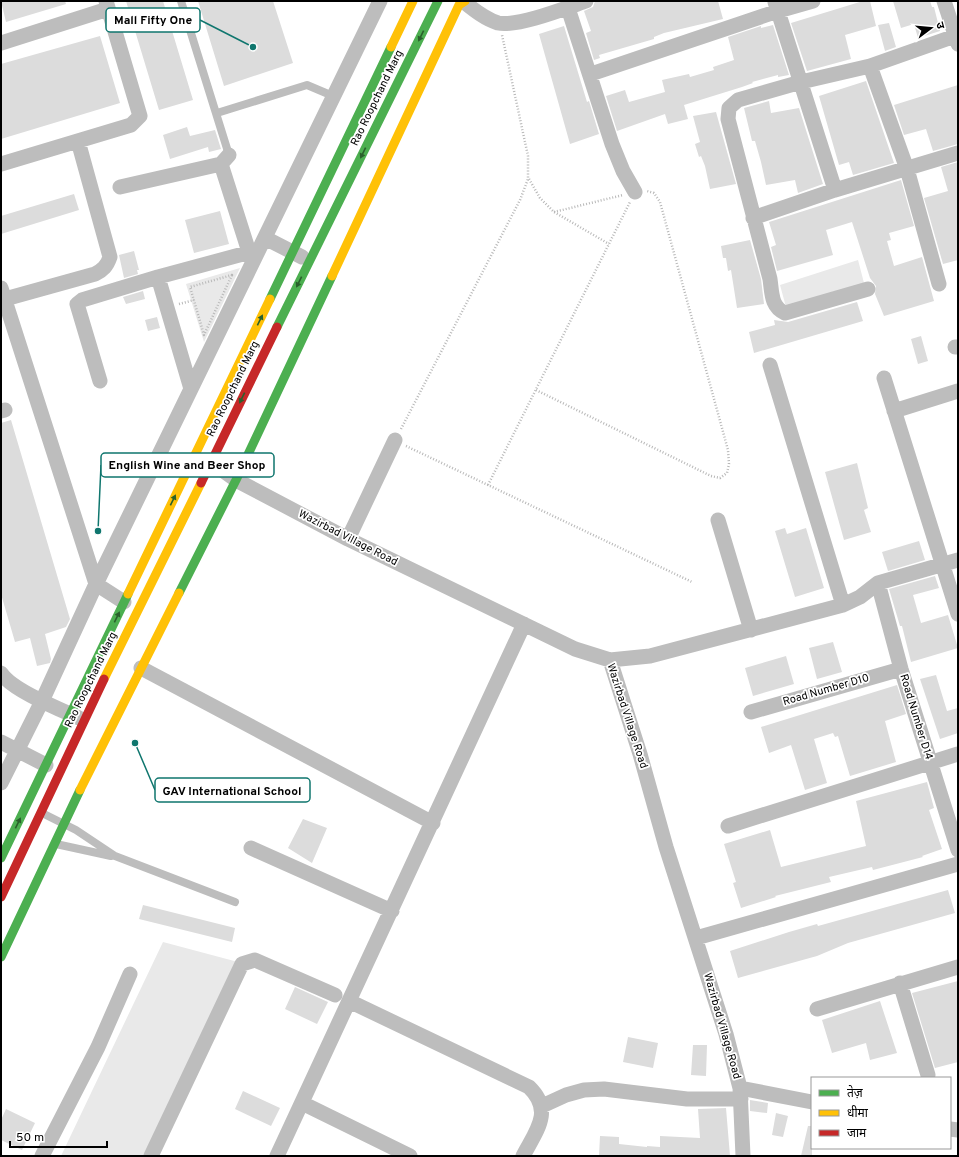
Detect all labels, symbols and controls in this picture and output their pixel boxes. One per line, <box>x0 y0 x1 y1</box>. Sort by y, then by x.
callout: Mall Fifty One <box>106 8 200 32</box>
north arrow <box>911 8 951 48</box>
text: Mall Fifty One <box>114 13 192 29</box>
text: उ <box>932 20 947 31</box>
one-way arrow <box>418 30 424 42</box>
street label: Rao Roopchand Marg <box>348 48 406 148</box>
one-way arrow <box>360 147 366 158</box>
one-way arrow <box>296 276 302 287</box>
one-way arrow <box>257 314 263 326</box>
street label: Rao Roopchand Marg <box>204 339 262 439</box>
one-way arrow <box>239 393 245 404</box>
callout: English Wine and Beer Shop <box>101 453 274 477</box>
text: English Wine and Beer Shop <box>109 458 265 474</box>
one-way arrow <box>170 494 176 506</box>
street label: Wazirbad Village Road <box>296 507 400 569</box>
one-way arrow <box>114 612 120 623</box>
street label: Rao Roopchand Marg <box>62 630 120 730</box>
street label: Wazirbad Village Road <box>603 662 651 770</box>
street label: Road Number D10 <box>781 671 871 709</box>
street label: Road Number D14 <box>896 672 936 762</box>
callout: GAV International School <box>155 778 310 802</box>
text: GAV International School <box>163 784 301 800</box>
one-way arrow <box>15 817 21 828</box>
street label: Wazirbad Village Road <box>700 971 744 1081</box>
legend <box>811 1077 951 1149</box>
text: तेज़ <box>847 1085 864 1102</box>
text: धीमा <box>847 1105 869 1122</box>
scale bar <box>10 1123 107 1149</box>
text: जाम <box>847 1126 867 1142</box>
text: 50 m <box>16 1130 44 1146</box>

